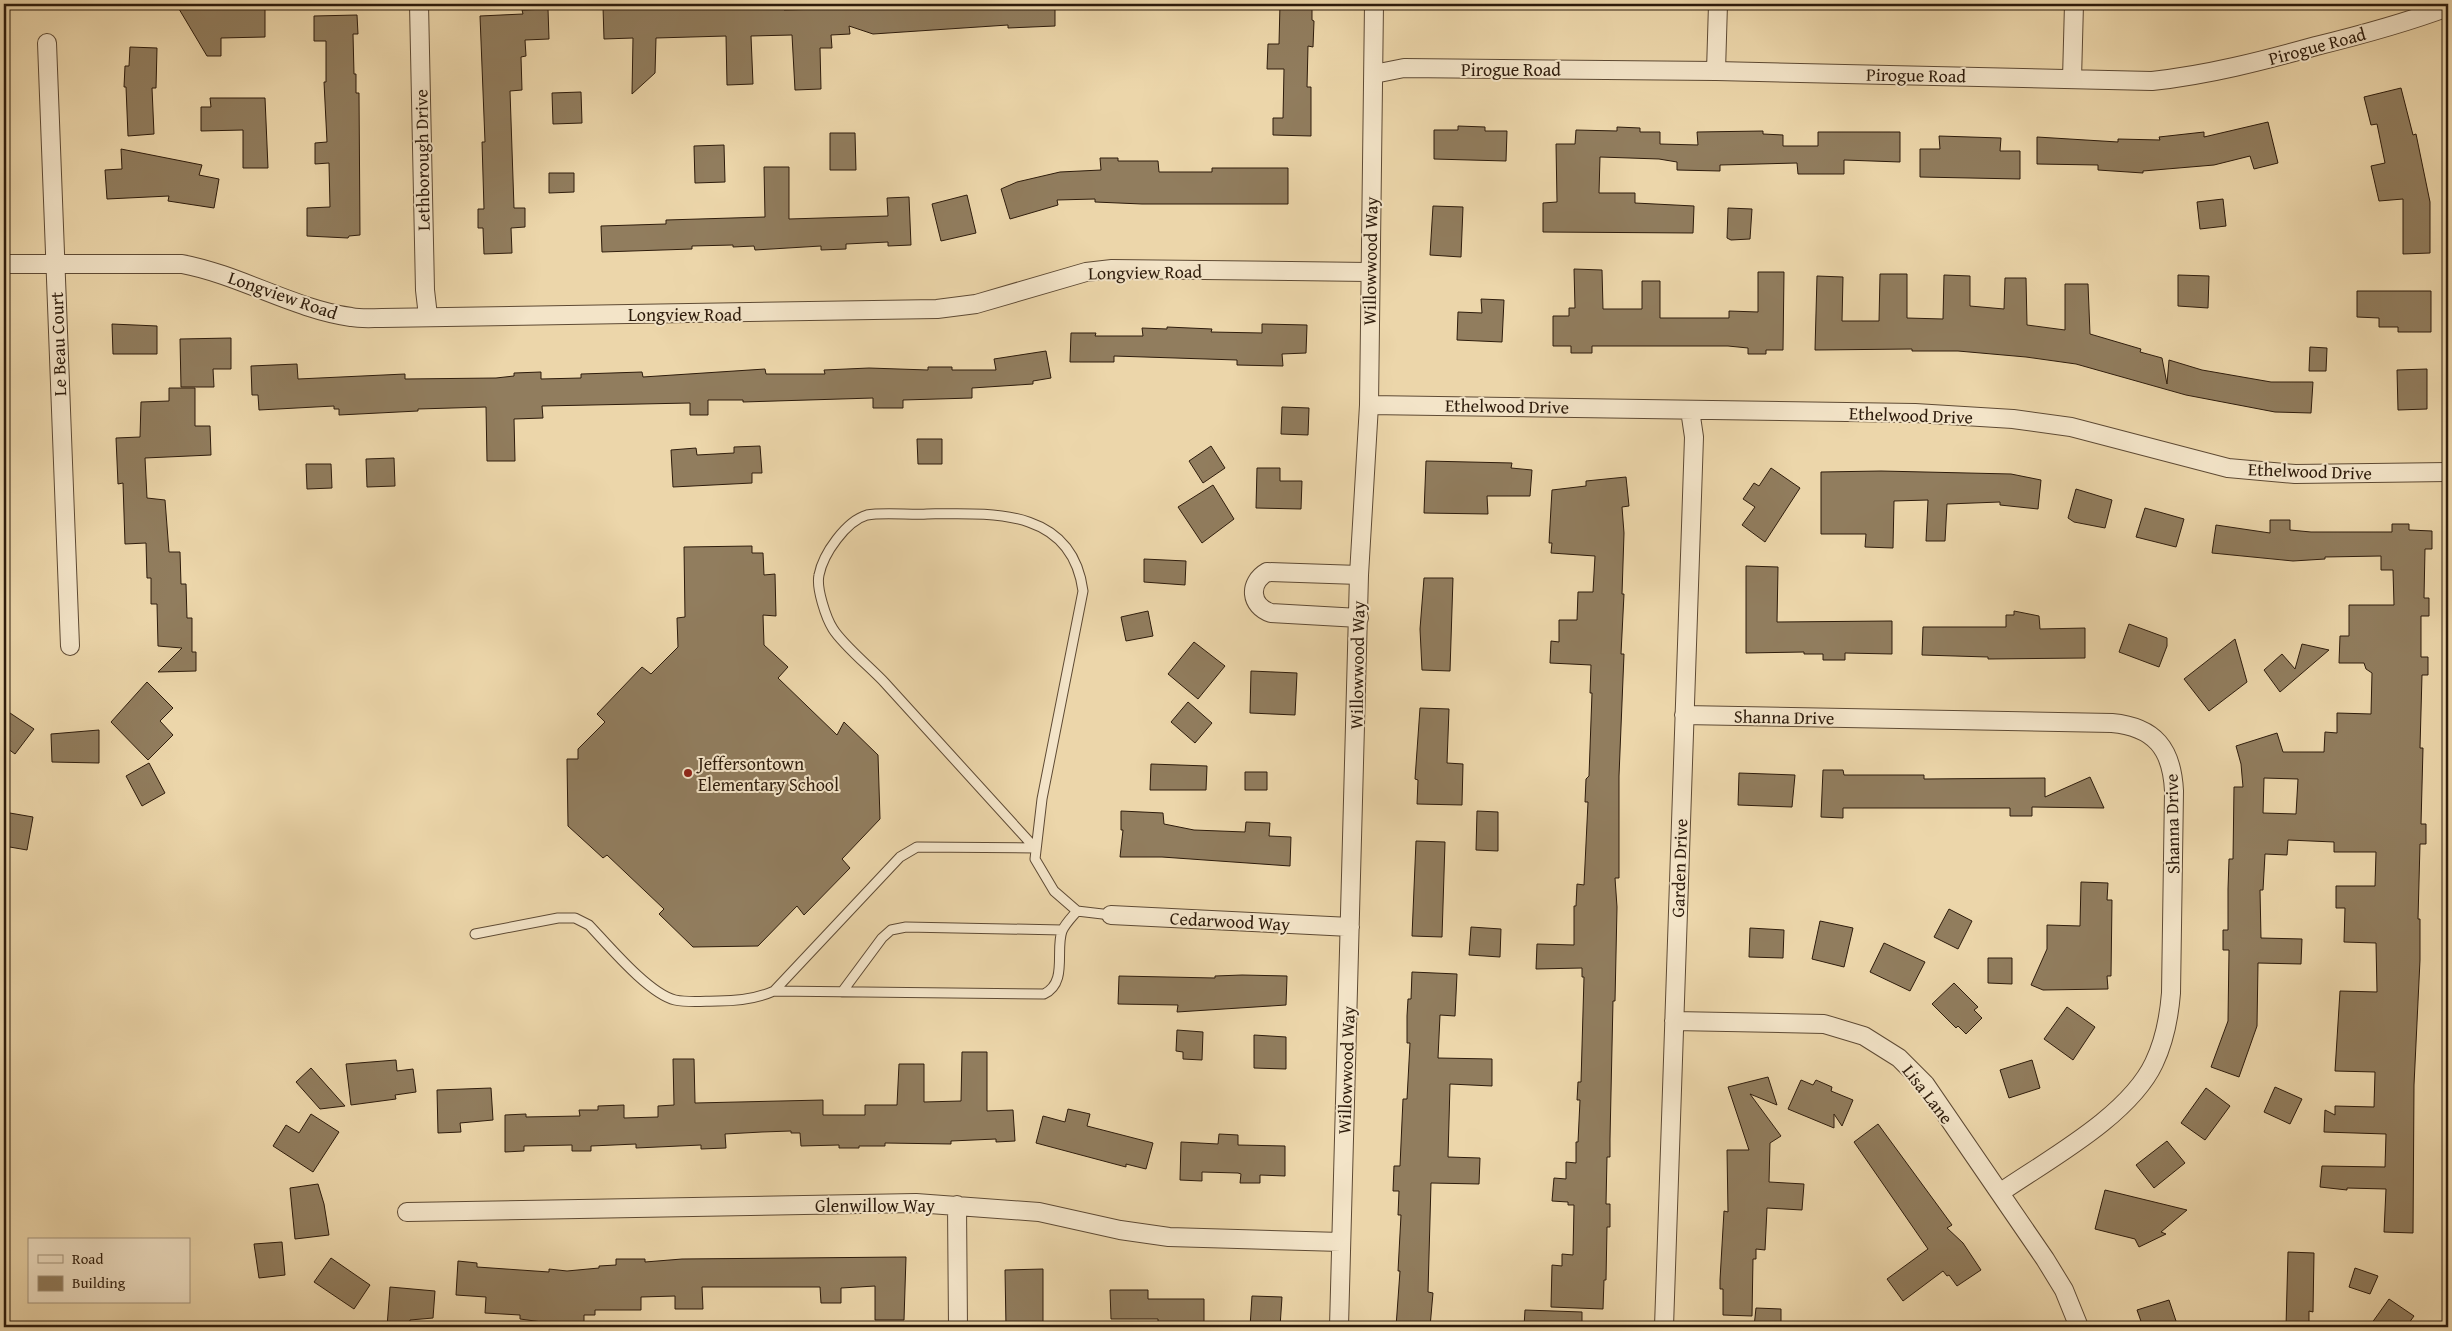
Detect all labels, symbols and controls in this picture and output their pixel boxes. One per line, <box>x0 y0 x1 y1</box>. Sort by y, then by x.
street label: Pirogue Road <box>2265 20 2369 72</box>
street label: Pirogue Road <box>1461 56 1561 83</box>
street label: Pirogue Road <box>1866 61 1967 89</box>
street label: Lethborough Drive <box>407 89 437 231</box>
street label: Willowwood Way <box>1355 196 1385 326</box>
street label: Longview Road <box>1088 258 1203 286</box>
street label: Longview Road <box>225 264 342 326</box>
street label: Le Beau Court <box>43 291 73 397</box>
street label: Longview Road <box>628 301 742 328</box>
street label: Ethelwood Drive <box>1445 391 1569 421</box>
street label: Ethelwood Drive <box>1849 399 1973 431</box>
street label: Ethelwood Drive <box>2248 455 2372 487</box>
street label: Willowwood Way <box>1342 600 1372 730</box>
street label: Shanna Drive <box>1734 703 1834 731</box>
place label: Jeffersontown Elementary School <box>696 750 839 798</box>
marker: Jeffersontown Elementary School <box>682 767 694 779</box>
street label: Shanna Drive <box>2158 774 2186 874</box>
street label: Garden Drive <box>1664 818 1694 918</box>
street label: Cedarwood Way <box>1169 904 1291 938</box>
street label: Willowwood Way <box>1330 1005 1362 1135</box>
street label: Lisa Lane <box>1896 1058 1960 1130</box>
street label: Glenwillow Way <box>815 1192 935 1219</box>
legend <box>28 1238 190 1304</box>
text: Road <box>72 1248 103 1269</box>
text: Building <box>72 1272 126 1293</box>

